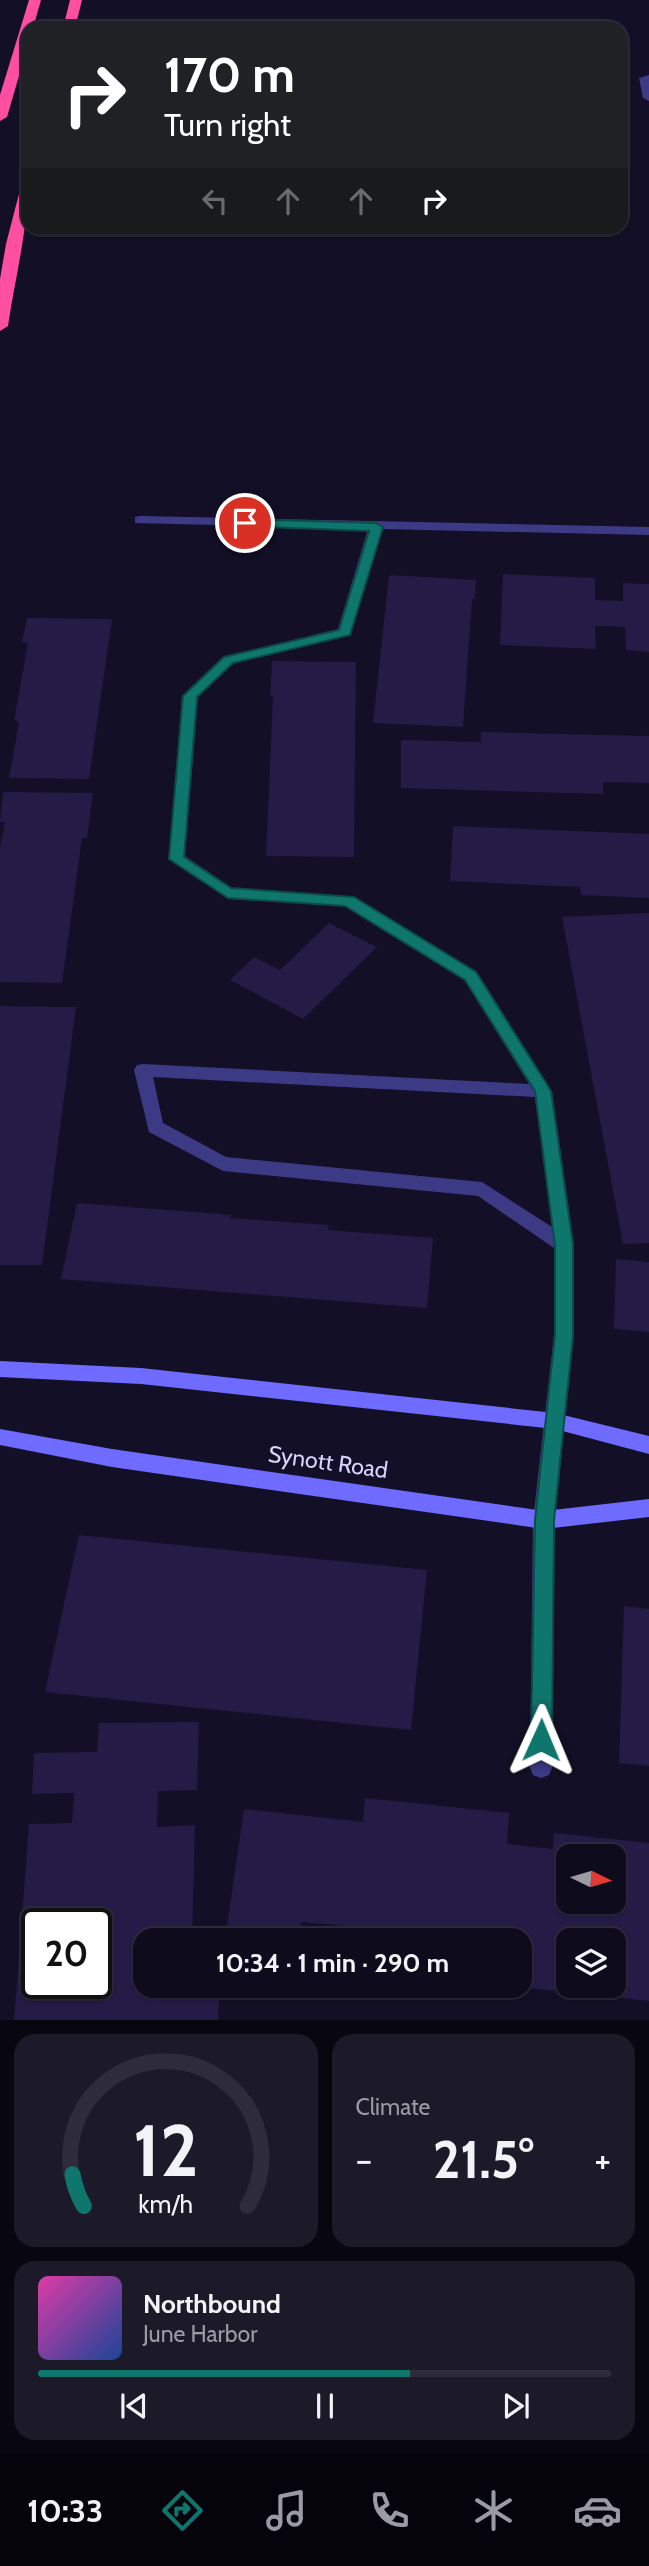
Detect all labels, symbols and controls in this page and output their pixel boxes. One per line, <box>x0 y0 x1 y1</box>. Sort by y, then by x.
text: 170 m <box>164 45 295 104</box>
icon: right <box>49 49 140 140</box>
text: Turn right <box>164 105 291 144</box>
icon: left <box>196 182 234 220</box>
icon: ahead <box>269 182 307 220</box>
icon: ahead <box>342 182 380 220</box>
icon: right <box>415 182 453 220</box>
pin <box>215 493 275 553</box>
icon: arrive <box>226 504 264 542</box>
street label: Synott Road <box>266 1440 390 1484</box>
position arrow <box>504 1703 578 1777</box>
north arrow <box>556 1844 626 1914</box>
map controls <box>556 1844 626 1998</box>
speed limit sign: 20 <box>21 1908 112 1999</box>
button: layers <box>556 1928 626 1998</box>
text: 10:34 · 1 min · 290 m <box>216 1947 449 1979</box>
text: Climate <box>356 2093 430 2121</box>
text: 12 <box>133 2107 198 2195</box>
text: 21.5° <box>433 2128 534 2191</box>
text: − <box>356 2136 372 2183</box>
text: + <box>594 2136 611 2183</box>
text: km/h <box>138 2189 193 2219</box>
text: Northbound <box>143 2288 281 2320</box>
text: June Harbor <box>143 2320 257 2348</box>
icon: previous <box>115 2387 153 2425</box>
icon: pause <box>306 2387 344 2425</box>
icon: next <box>497 2387 535 2425</box>
icon: directions <box>158 2486 207 2535</box>
icon: music <box>262 2486 311 2535</box>
icon: phone <box>365 2486 414 2535</box>
icon: climate <box>469 2486 518 2535</box>
icon: car <box>573 2486 622 2535</box>
text: 10:33 <box>27 2491 103 2530</box>

